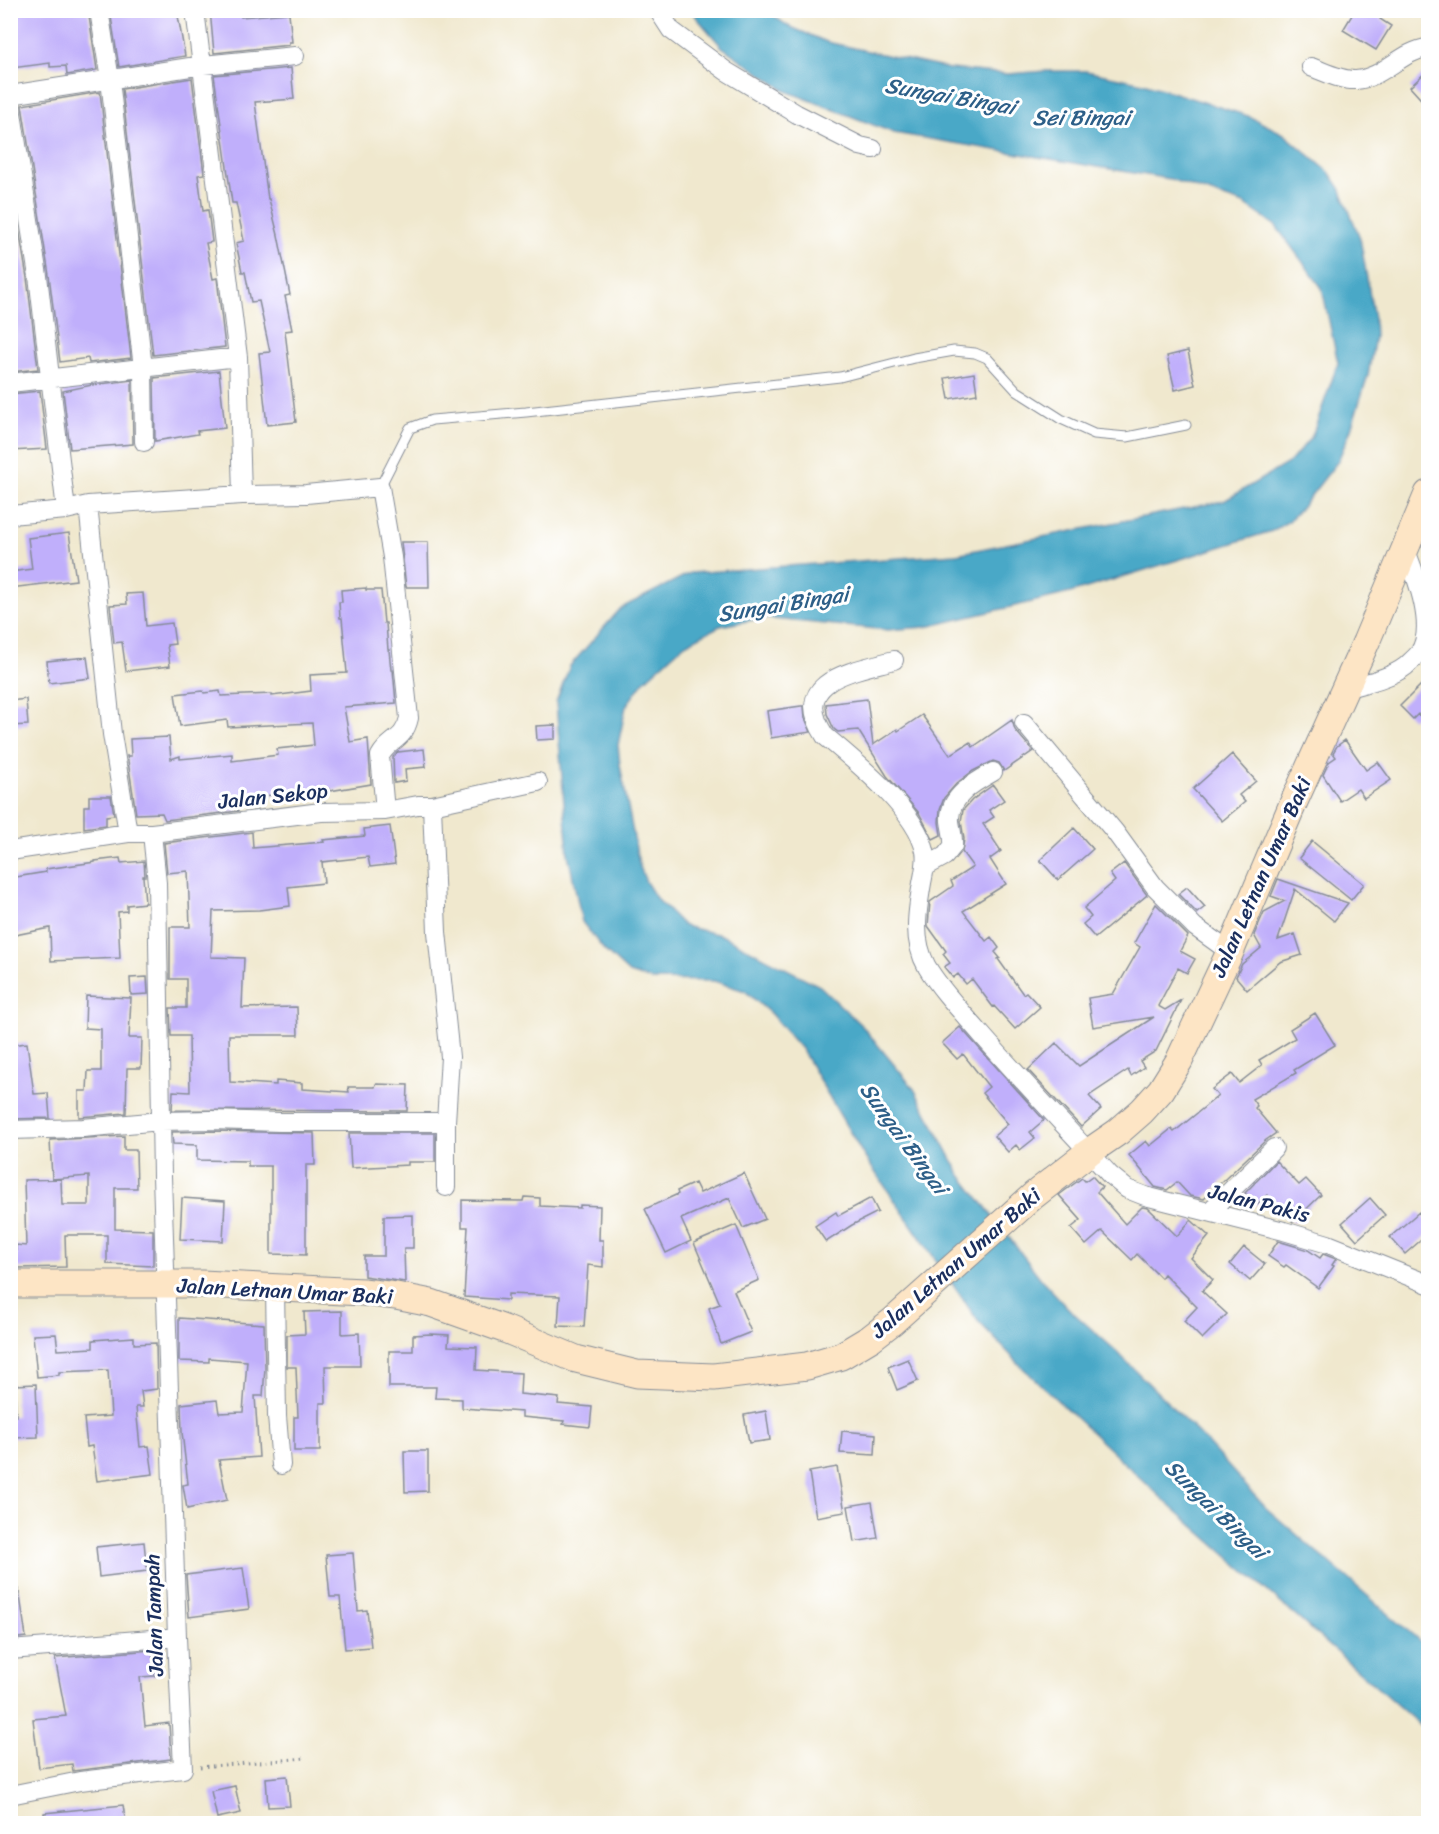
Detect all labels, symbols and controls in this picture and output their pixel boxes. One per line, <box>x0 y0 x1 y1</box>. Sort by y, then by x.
water label: Sungai Bingai <box>882 65 1022 127</box>
water label: Sei Bingai <box>1032 98 1135 137</box>
water label: Sungai Bingai <box>715 574 855 634</box>
street label: Jalan Letnan Umar Baki <box>1199 770 1323 984</box>
street label: Jalan Sekop <box>215 771 330 821</box>
water label: Sungai Bingai <box>850 1073 961 1206</box>
street label: Jalan Pakis <box>1203 1172 1314 1234</box>
street label: Jalan Letnan Umar Baki <box>861 1177 1051 1349</box>
street label: Jalan Letnan Umar Baki <box>175 1266 395 1316</box>
water label: Sungai Bingai <box>1155 1449 1280 1571</box>
street label: Jalan Tampah <box>133 1553 175 1678</box>

